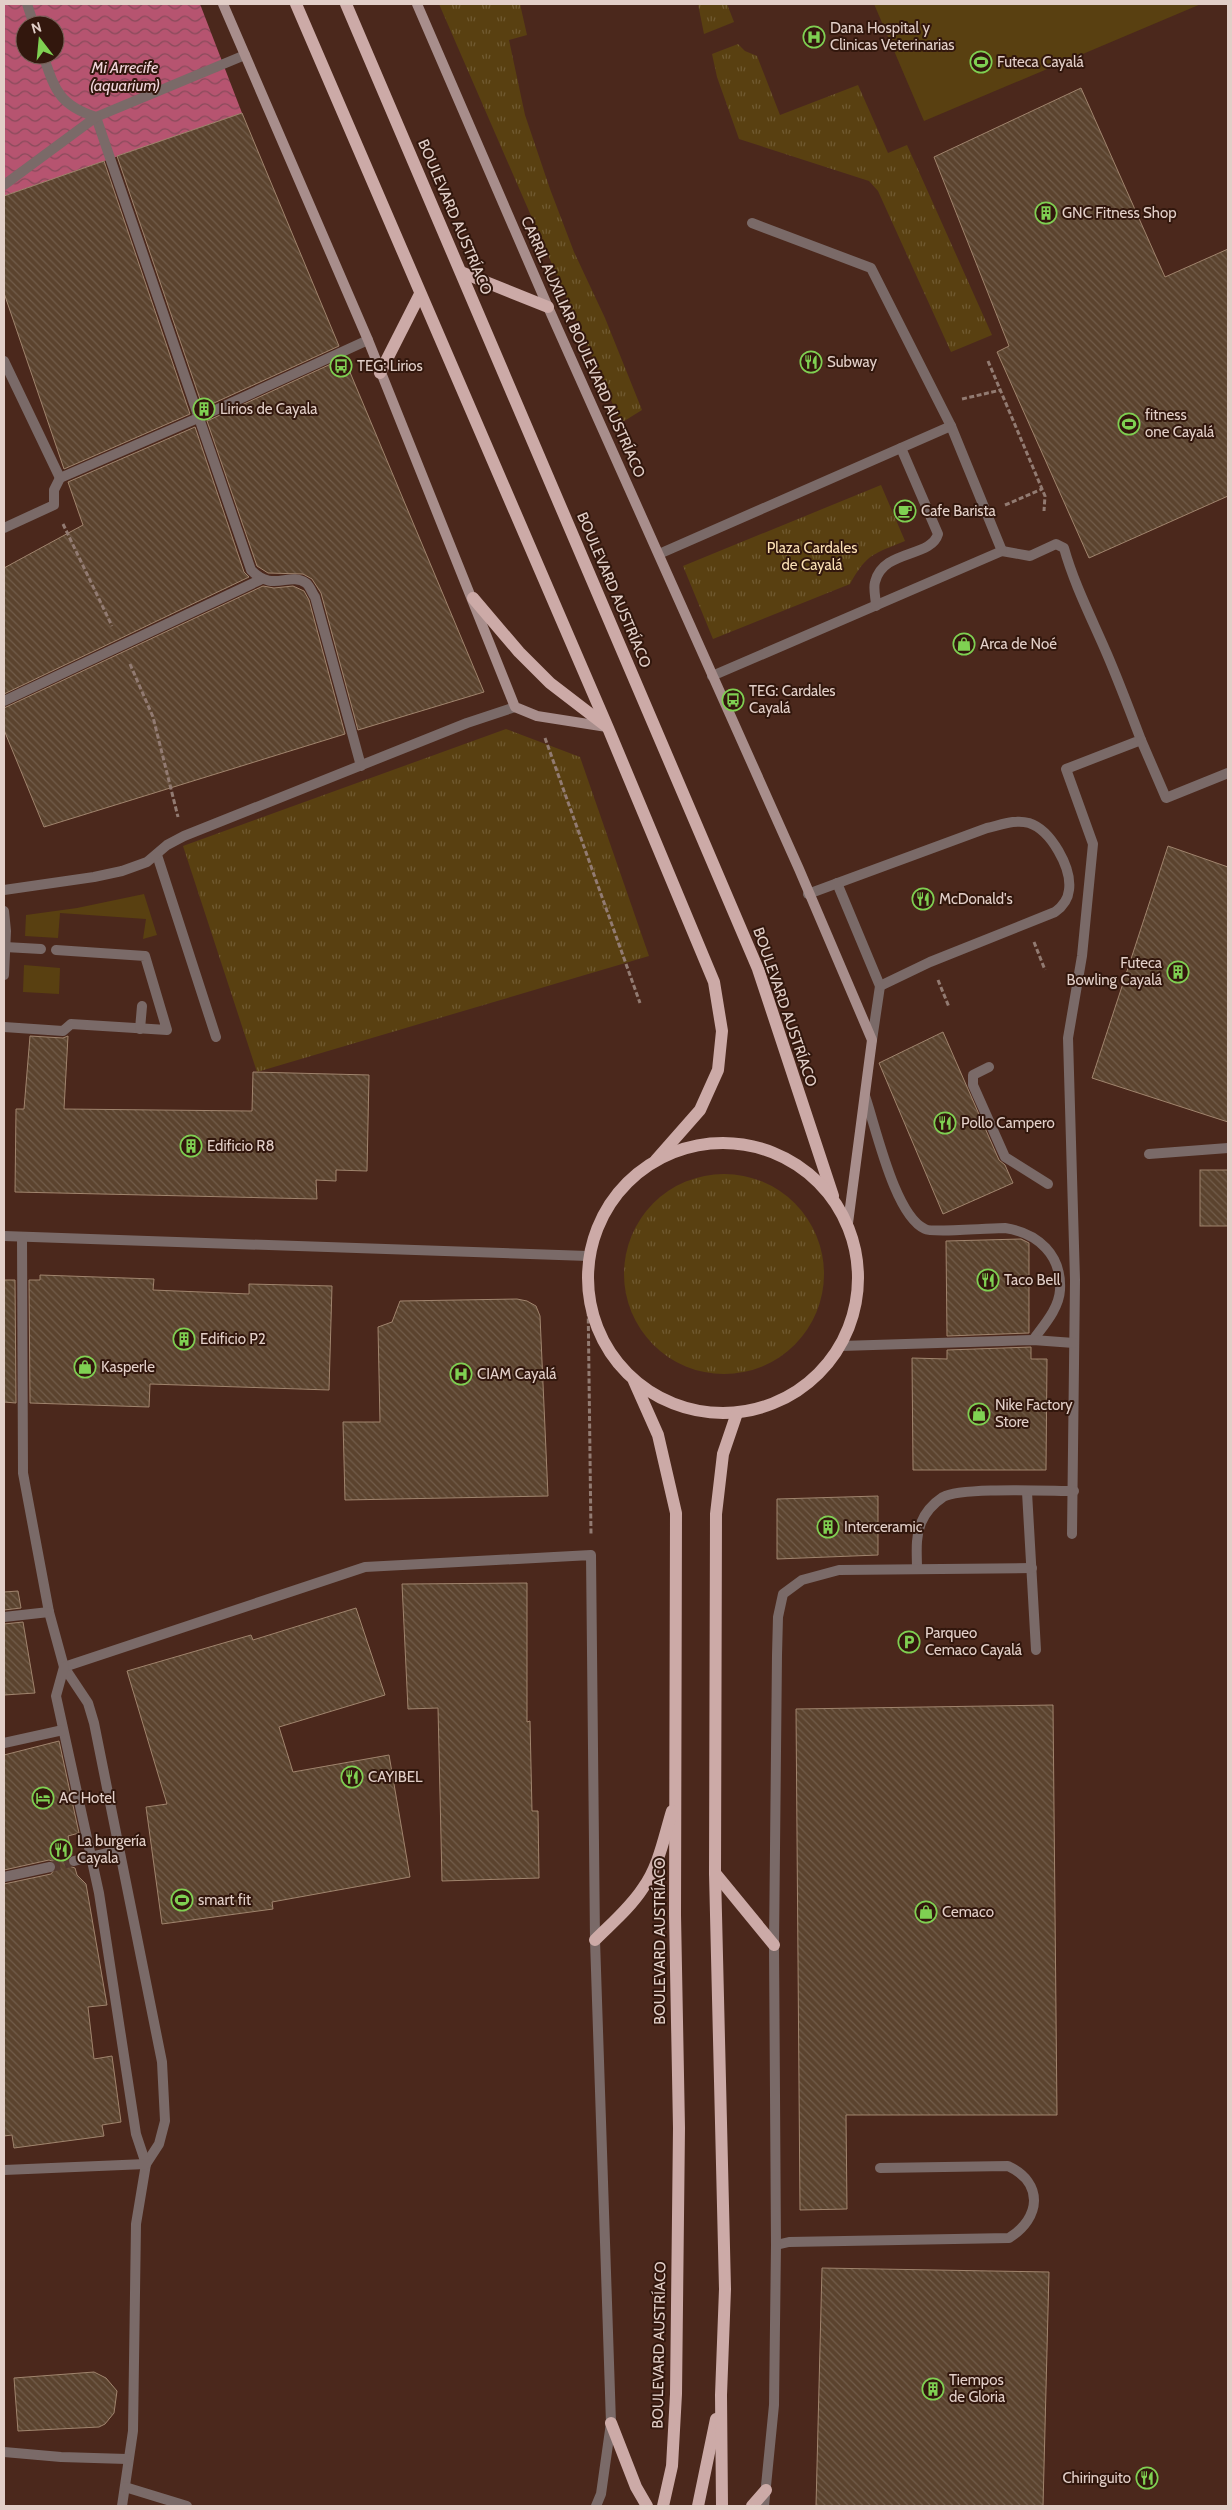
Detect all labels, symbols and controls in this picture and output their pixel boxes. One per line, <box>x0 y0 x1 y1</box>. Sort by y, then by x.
north arrow <box>15 15 65 65</box>
text: N <box>29 17 44 38</box>
place label: Dana Hospital y Clinicas Veterinarias <box>830 19 955 54</box>
hospital icon: Dana Hospital y Clinicas Veterinarias <box>802 25 826 49</box>
sports icon: Futeca Cayalá <box>969 50 993 74</box>
place label: Futeca Cayalá <box>997 53 1085 71</box>
water label: Mi Arrecife (aquarium) <box>90 58 160 95</box>
street label: BOULEVARD AUSTRÍACO <box>414 136 497 298</box>
building icon: GNC Fitness Shop <box>1034 201 1058 225</box>
place label: GNC Fitness Shop <box>1062 204 1177 222</box>
street label: CARRIL AUXILIAR BOULEVARD AUSTRÍACO <box>517 213 650 480</box>
restaurant icon: Subway <box>799 350 823 374</box>
place label: Subway <box>827 353 877 371</box>
bus stop icon: TEG: Lirios <box>329 354 353 378</box>
place label: TEG: Lirios <box>357 357 423 375</box>
building icon: Lirios de Cayala <box>192 397 216 421</box>
place label: Lirios de Cayala <box>220 400 318 418</box>
place label: fitness one Cayalá <box>1145 406 1215 441</box>
sports icon: fitness one Cayalá <box>1117 412 1141 436</box>
cafe icon: Cafe Barista <box>893 499 917 523</box>
place label: Cafe Barista <box>921 502 997 520</box>
street label: BOULEVARD AUSTRÍACO <box>573 509 656 671</box>
park label: Plaza Cardales de Cayalá <box>767 539 857 574</box>
shop icon: Arca de Noé <box>952 632 976 656</box>
place label: Arca de Noé <box>980 635 1057 653</box>
place label: TEG: Cardales Cayalá <box>749 682 836 717</box>
bus stop icon: TEG: Cardales Cayalá <box>721 688 745 712</box>
restaurant icon: McDonald's <box>911 887 935 911</box>
place label: McDonald's <box>939 890 1013 908</box>
street label: BOULEVARD AUSTRÍACO <box>749 925 822 1089</box>
place label: Futeca Bowling Cayalá <box>1066 954 1163 989</box>
building icon: Futeca Bowling Cayalá <box>1166 960 1190 984</box>
restaurant icon: Pollo Campero <box>933 1111 957 1135</box>
place label: Pollo Campero <box>961 1114 1055 1132</box>
building icon: Edificio R8 <box>179 1134 203 1158</box>
place label: Edificio R8 <box>207 1137 274 1155</box>
restaurant icon: Taco Bell <box>976 1268 1000 1292</box>
place label: Taco Bell <box>1004 1271 1061 1289</box>
building icon: Edificio P2 <box>172 1327 196 1351</box>
place label: Edificio P2 <box>200 1330 266 1348</box>
shop icon: Kasperle <box>73 1355 97 1379</box>
place label: Kasperle <box>101 1358 155 1376</box>
hospital icon: CIAM Cayalá <box>449 1362 473 1386</box>
place label: CIAM Cayalá <box>477 1365 557 1383</box>
place label: Nike Factory Store <box>995 1396 1073 1431</box>
shop icon: Nike Factory Store <box>967 1402 991 1426</box>
building icon: Interceramic <box>816 1515 840 1539</box>
place label: Interceramic <box>844 1518 923 1536</box>
place label: Parqueo Cemaco Cayalá <box>925 1624 1023 1659</box>
parking icon: Parqueo Cemaco Cayalá <box>897 1630 921 1654</box>
restaurant icon: CAYIBEL <box>340 1765 364 1789</box>
place label: CAYIBEL <box>368 1768 423 1786</box>
hotel icon: AC Hotel <box>31 1786 55 1810</box>
place label: AC Hotel <box>59 1789 116 1807</box>
place label: La burgería Cayala <box>77 1832 147 1867</box>
restaurant icon: La burgería Cayala <box>49 1838 73 1862</box>
street label: BOULEVARD AUSTRÍACO <box>650 1857 669 2025</box>
sports icon: smart fit <box>170 1888 194 1912</box>
place label: smart fit <box>198 1891 251 1909</box>
shop icon: Cemaco <box>914 1900 938 1924</box>
place label: Cemaco <box>942 1903 994 1921</box>
street label: BOULEVARD AUSTRÍACO <box>648 2261 669 2429</box>
place label: Tiempos de Gloria <box>949 2371 1006 2406</box>
building icon: Tiempos de Gloria <box>921 2377 945 2401</box>
restaurant icon: Chiringuito <box>1135 2466 1159 2490</box>
place label: Chiringuito <box>1062 2469 1131 2487</box>

